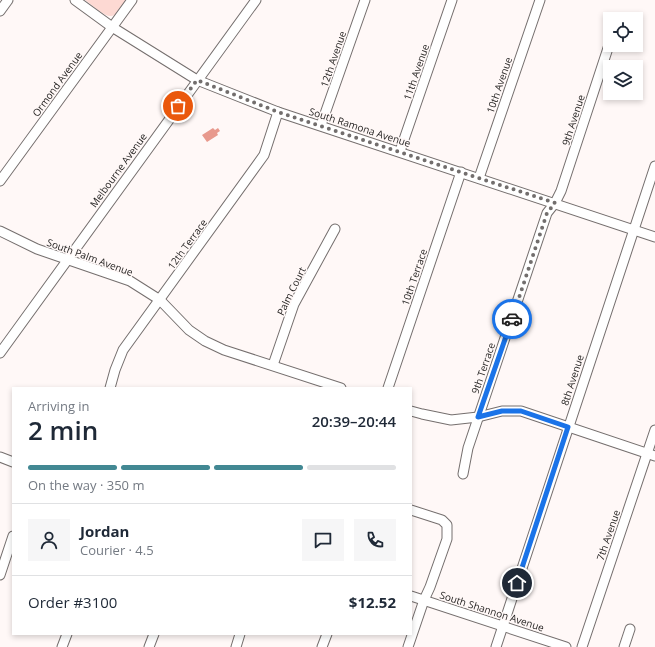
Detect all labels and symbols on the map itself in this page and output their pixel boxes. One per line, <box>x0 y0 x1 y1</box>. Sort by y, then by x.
street label: 12th Avenue <box>317 29 349 89</box>
street label: 11th Avenue <box>400 42 432 102</box>
street label: Ormond Avenue <box>29 49 85 119</box>
street label: 10th Avenue <box>483 55 515 115</box>
pin <box>161 89 195 123</box>
street label: 9th Avenue <box>558 92 588 147</box>
street label: South Ramona Avenue <box>307 104 413 150</box>
street label: Melbourne Avenue <box>86 130 150 210</box>
street label: 12th Terrace <box>164 216 210 272</box>
street label: South Palm Avenue <box>45 235 135 279</box>
street label: 10th Terrace <box>398 246 430 307</box>
street label: Palm Court <box>273 264 309 317</box>
courier <box>492 299 532 339</box>
street label: 9th Terrace <box>468 340 498 395</box>
street label: 8th Avenue <box>557 352 587 407</box>
street label: 7th Avenue <box>593 507 623 562</box>
pin <box>500 566 534 600</box>
street label: South Shannon Avenue <box>438 588 546 635</box>

